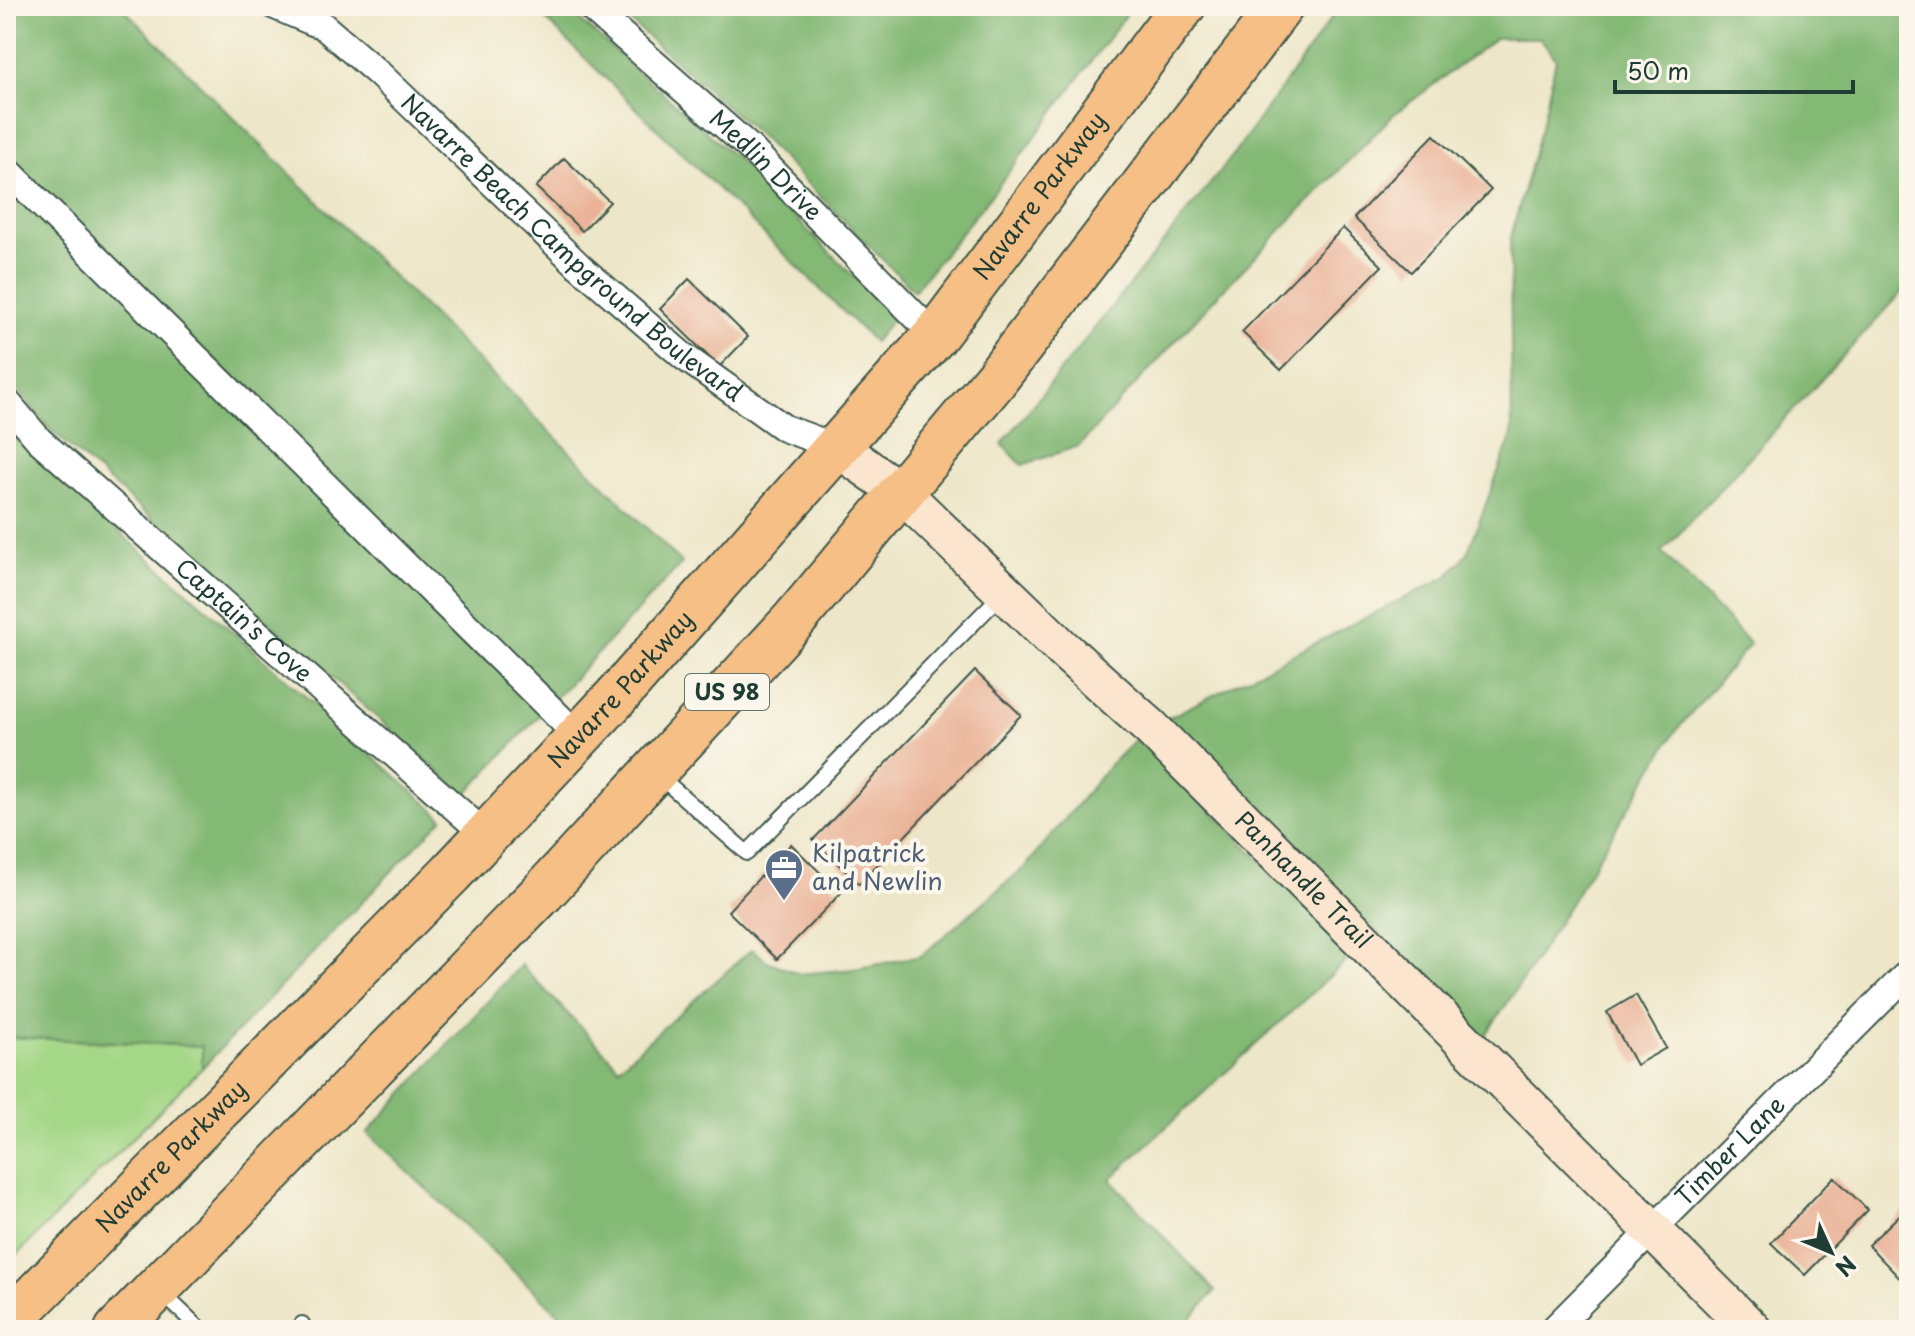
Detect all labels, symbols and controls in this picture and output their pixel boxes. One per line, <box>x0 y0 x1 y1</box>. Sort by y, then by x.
scale bar <box>1615 44 1853 94</box>
text: 50 m <box>1627 52 1689 88</box>
street label: Navarre Beach Campground Boulevard <box>394 84 751 409</box>
street label: Medlin Drive <box>702 100 832 228</box>
street label: Navarre Parkway <box>963 103 1113 287</box>
street label: Captain's Cove <box>168 549 321 690</box>
street label: Navarre Parkway <box>538 602 701 776</box>
road number: US 98 <box>685 674 769 710</box>
street label: Panhandle Trail <box>1228 802 1381 956</box>
place label: Kilpatrick and Newlin <box>812 834 943 898</box>
office icon: Kilpatrick and Newlin <box>763 847 805 902</box>
street label: Navarre Parkway <box>86 1071 254 1240</box>
street label: Timber Lane <box>1666 1086 1793 1213</box>
north arrow <box>1791 1212 1871 1292</box>
text: N <box>1829 1249 1864 1285</box>

